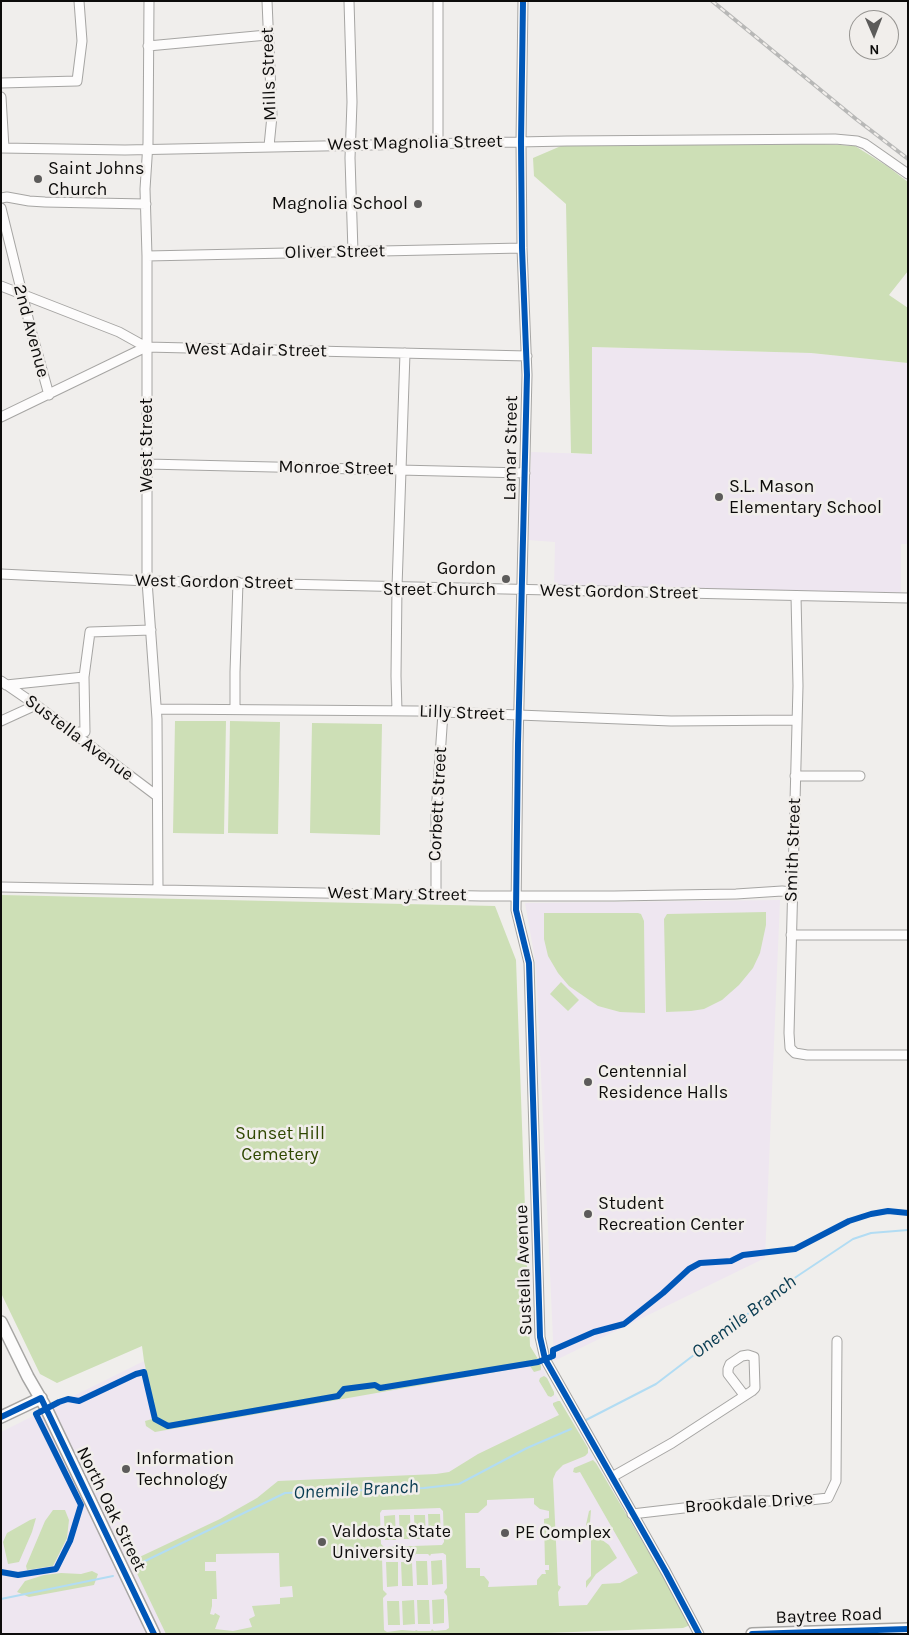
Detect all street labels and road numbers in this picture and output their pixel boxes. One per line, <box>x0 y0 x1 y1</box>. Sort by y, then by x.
street label: Mills Street <box>257 27 281 121</box>
street label: West Magnolia Street <box>327 131 503 155</box>
street label: Oliver Street <box>285 240 385 264</box>
street label: 2nd Avenue <box>8 282 54 380</box>
street label: West Adair Street <box>185 338 327 362</box>
street label: Lamar Street <box>499 395 523 501</box>
street label: West Street <box>136 398 158 492</box>
street label: Monroe Street <box>278 456 394 480</box>
street label: West Gordon Street <box>135 570 293 594</box>
street label: West Gordon Street <box>540 580 698 604</box>
street label: Sustella Avenue <box>20 690 138 786</box>
street label: Lilly Street <box>419 701 505 725</box>
street label: Corbett Street <box>424 746 452 862</box>
street label: Smith Street <box>780 797 806 903</box>
street label: West Mary Street <box>327 882 467 906</box>
street label: Sustella Avenue <box>511 1204 537 1336</box>
street label: North Oak Street <box>72 1443 150 1575</box>
street label: Brookdale Drive <box>684 1488 814 1518</box>
street label: Baytree Road <box>775 1603 883 1629</box>

